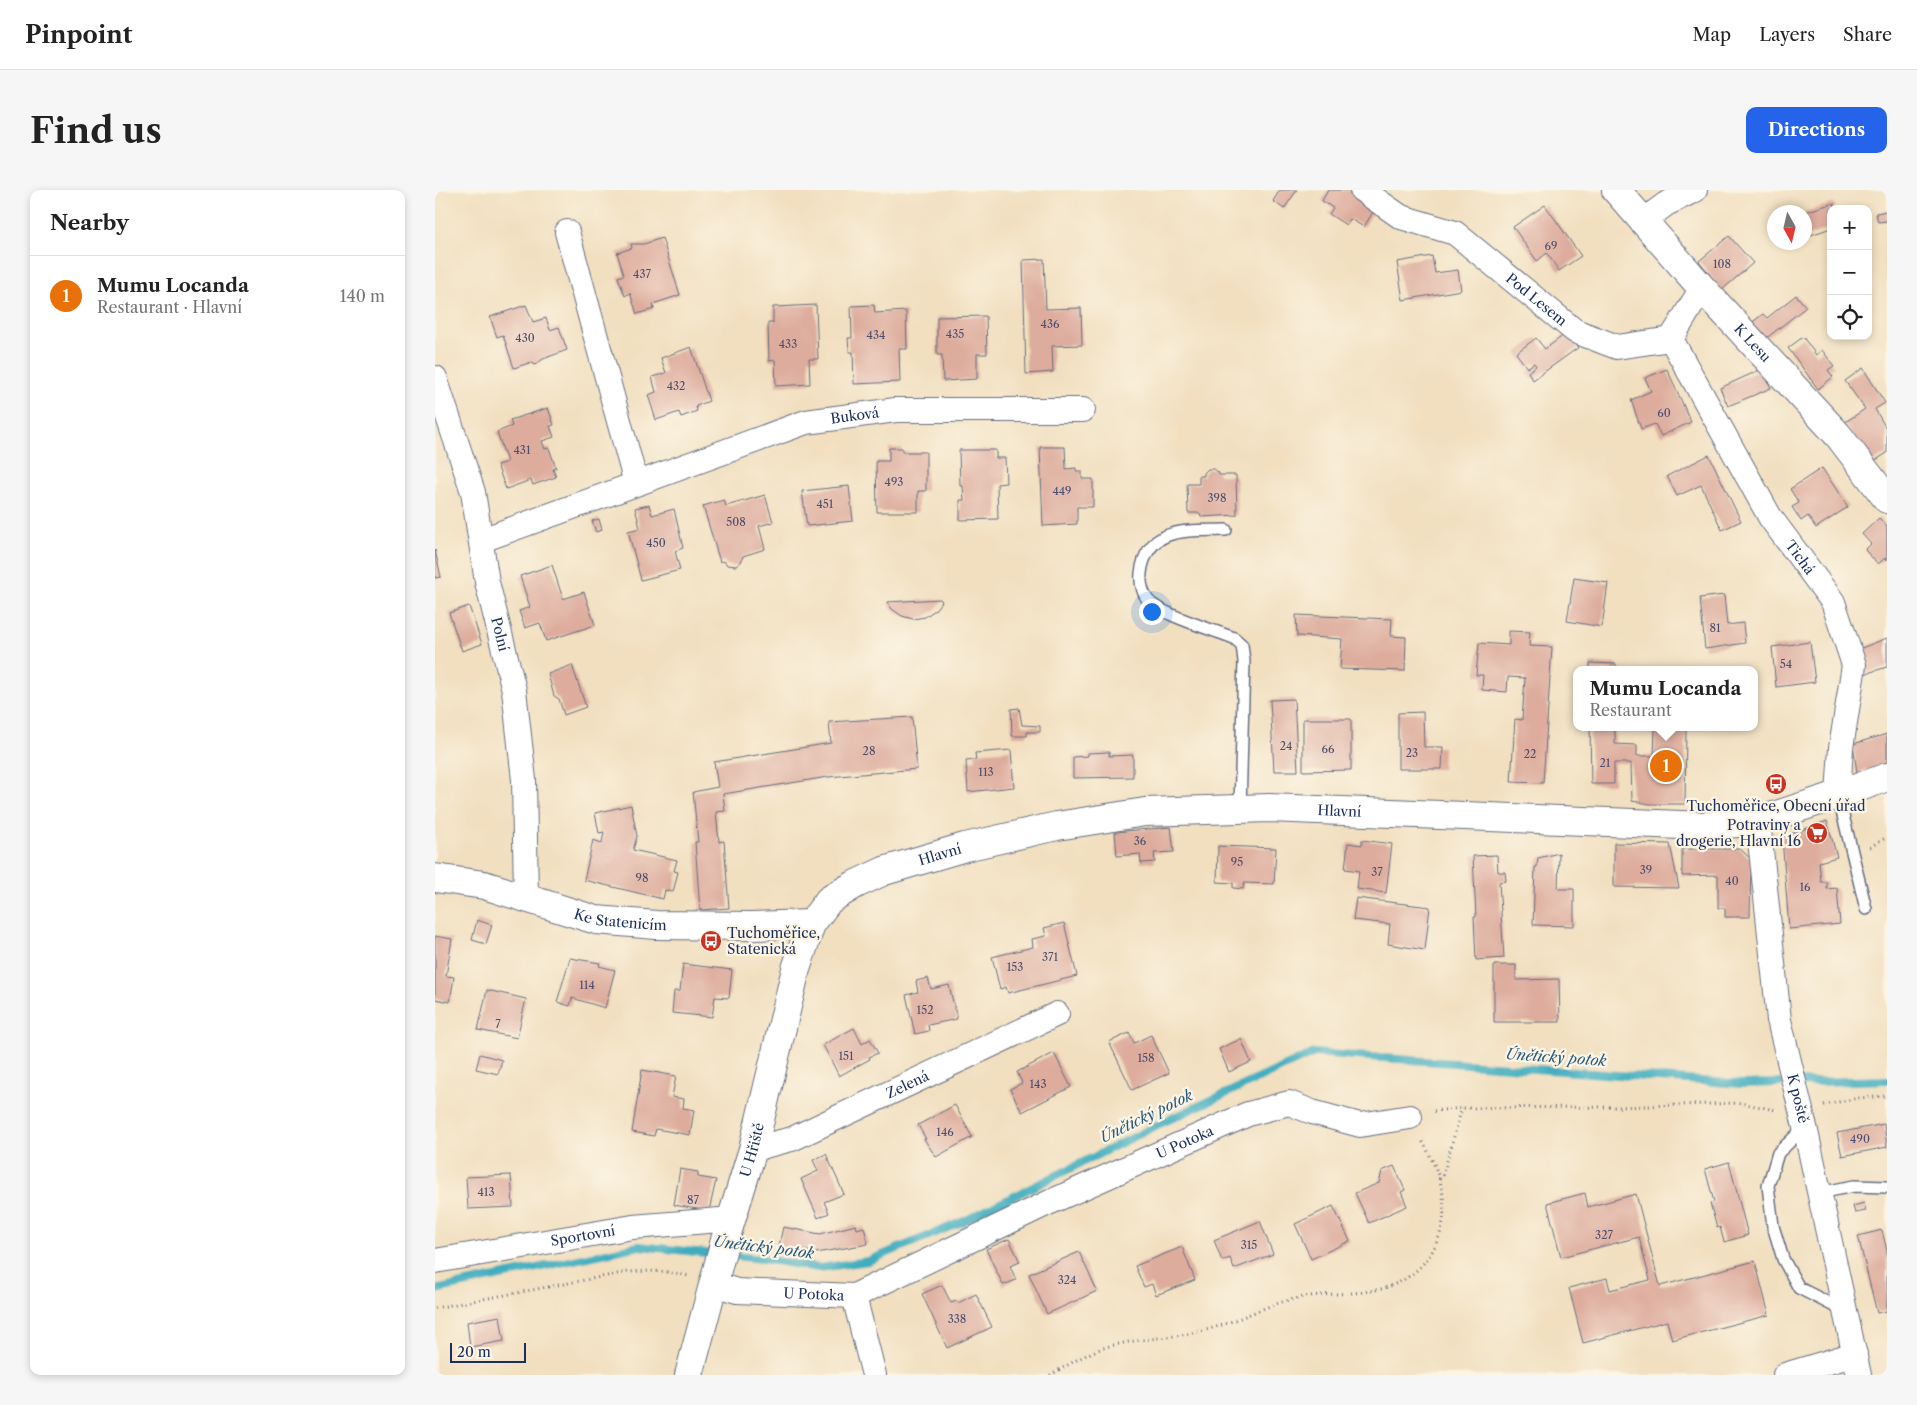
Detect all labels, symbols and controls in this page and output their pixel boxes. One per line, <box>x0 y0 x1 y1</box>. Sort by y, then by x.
text: Pinpoint <box>25 20 132 49</box>
text: Map <box>1693 24 1731 46</box>
text: Layers <box>1759 24 1815 46</box>
text: Share <box>1843 24 1892 46</box>
button: Directions <box>1746 107 1887 153</box>
text: Find us <box>30 109 162 152</box>
north arrow <box>1767 205 1812 250</box>
map controls <box>1827 205 1872 340</box>
button: + <box>1827 205 1872 250</box>
text: Nearby <box>50 210 129 235</box>
house number: 69 <box>1545 239 1557 253</box>
button: − <box>1827 250 1872 295</box>
house number: 108 <box>1713 257 1731 271</box>
house number: 437 <box>633 267 651 281</box>
street label: Pod Lesem <box>1502 269 1571 330</box>
text: Mumu Locanda <box>97 274 249 297</box>
text: 1 <box>62 286 70 306</box>
text: 140 m <box>340 286 385 306</box>
button: locate <box>1827 295 1872 340</box>
text: Restaurant · Hlavní <box>97 297 242 317</box>
house number: 436 <box>1041 317 1060 331</box>
street label: K Lesu <box>1730 320 1775 366</box>
house number: 435 <box>946 327 964 341</box>
house number: 434 <box>867 328 885 342</box>
house number: 430 <box>515 331 535 345</box>
house number: 433 <box>779 337 797 351</box>
house number: 432 <box>667 379 685 393</box>
street label: Buková <box>829 403 881 428</box>
house number: 60 <box>1657 406 1671 420</box>
house number: 431 <box>513 443 531 457</box>
house number: 493 <box>885 475 903 489</box>
house number: 449 <box>1052 484 1072 498</box>
house number: 398 <box>1207 491 1227 505</box>
house number: 451 <box>817 497 834 511</box>
house number: 508 <box>726 515 746 529</box>
house number: 450 <box>646 536 666 550</box>
street label: Tichá <box>1781 537 1819 579</box>
your location <box>1139 599 1165 625</box>
street label: Polní <box>487 615 513 653</box>
house number: 81 <box>1709 621 1721 635</box>
house number: 54 <box>1780 657 1792 671</box>
popup <box>1573 666 1758 731</box>
text: Mumu Locanda <box>1590 677 1741 700</box>
text: Restaurant <box>1590 700 1672 720</box>
house number: 24 <box>1280 739 1292 753</box>
house number: 66 <box>1322 742 1335 756</box>
house number: 28 <box>863 744 875 758</box>
house number: 23 <box>1406 746 1418 760</box>
house number: 22 <box>1524 747 1536 761</box>
pin: 1 <box>1650 747 1682 785</box>
house number: 21 <box>1600 756 1611 770</box>
house number: 113 <box>978 765 994 779</box>
bus stop icon: Tuchoměřice, Obecní úřad <box>1764 772 1788 796</box>
place label: Tuchoměřice, Obecní úřad <box>1686 797 1866 815</box>
street label: Hlavní <box>1317 801 1361 821</box>
place label: Potraviny a drogerie, Hlavní 16 <box>1676 816 1802 850</box>
supermarket icon: Potraviny a drogerie, Hlavní 16 <box>1805 821 1829 845</box>
house number: 36 <box>1134 834 1147 848</box>
street label: Hlavní <box>916 840 963 869</box>
house number: 95 <box>1231 855 1243 869</box>
house number: 39 <box>1640 863 1652 877</box>
house number: 37 <box>1371 865 1383 879</box>
house number: 98 <box>636 871 648 885</box>
house number: 40 <box>1725 874 1739 888</box>
house number: 16 <box>1799 880 1811 894</box>
street label: Ke Statenicím <box>572 905 667 934</box>
place label: Tuchoměřice, Statenická <box>727 924 820 958</box>
bus stop icon: Tuchoměřice, Statenická <box>699 929 723 953</box>
house number: 371 <box>1042 950 1058 964</box>
house number: 153 <box>1007 960 1023 974</box>
house number: 114 <box>579 978 595 992</box>
house number: 152 <box>917 1003 933 1017</box>
house number: 7 <box>495 1017 501 1031</box>
water label: Únětický potok <box>1505 1044 1607 1070</box>
house number: 151 <box>838 1049 854 1063</box>
house number: 158 <box>1137 1051 1155 1065</box>
street label: Zelená <box>883 1066 932 1102</box>
street label: K poště <box>1783 1072 1813 1125</box>
house number: 143 <box>1029 1077 1047 1091</box>
water label: Únětický potok <box>1096 1085 1196 1147</box>
street label: U Hřiště <box>736 1121 768 1179</box>
street label: U Potoka <box>1153 1121 1217 1163</box>
house number: 146 <box>936 1125 954 1139</box>
house number: 490 <box>1850 1132 1870 1146</box>
house number: 413 <box>477 1185 495 1199</box>
house number: 87 <box>687 1193 700 1207</box>
street label: Sportovní <box>549 1221 617 1250</box>
house number: 327 <box>1595 1228 1613 1242</box>
water label: Únětický potok <box>713 1231 816 1263</box>
house number: 315 <box>1241 1238 1257 1252</box>
house number: 324 <box>1058 1273 1076 1287</box>
street label: U Potoka <box>783 1284 845 1305</box>
house number: 338 <box>948 1312 966 1326</box>
scale bar <box>450 1340 526 1363</box>
text: 20 m <box>457 1343 491 1361</box>

